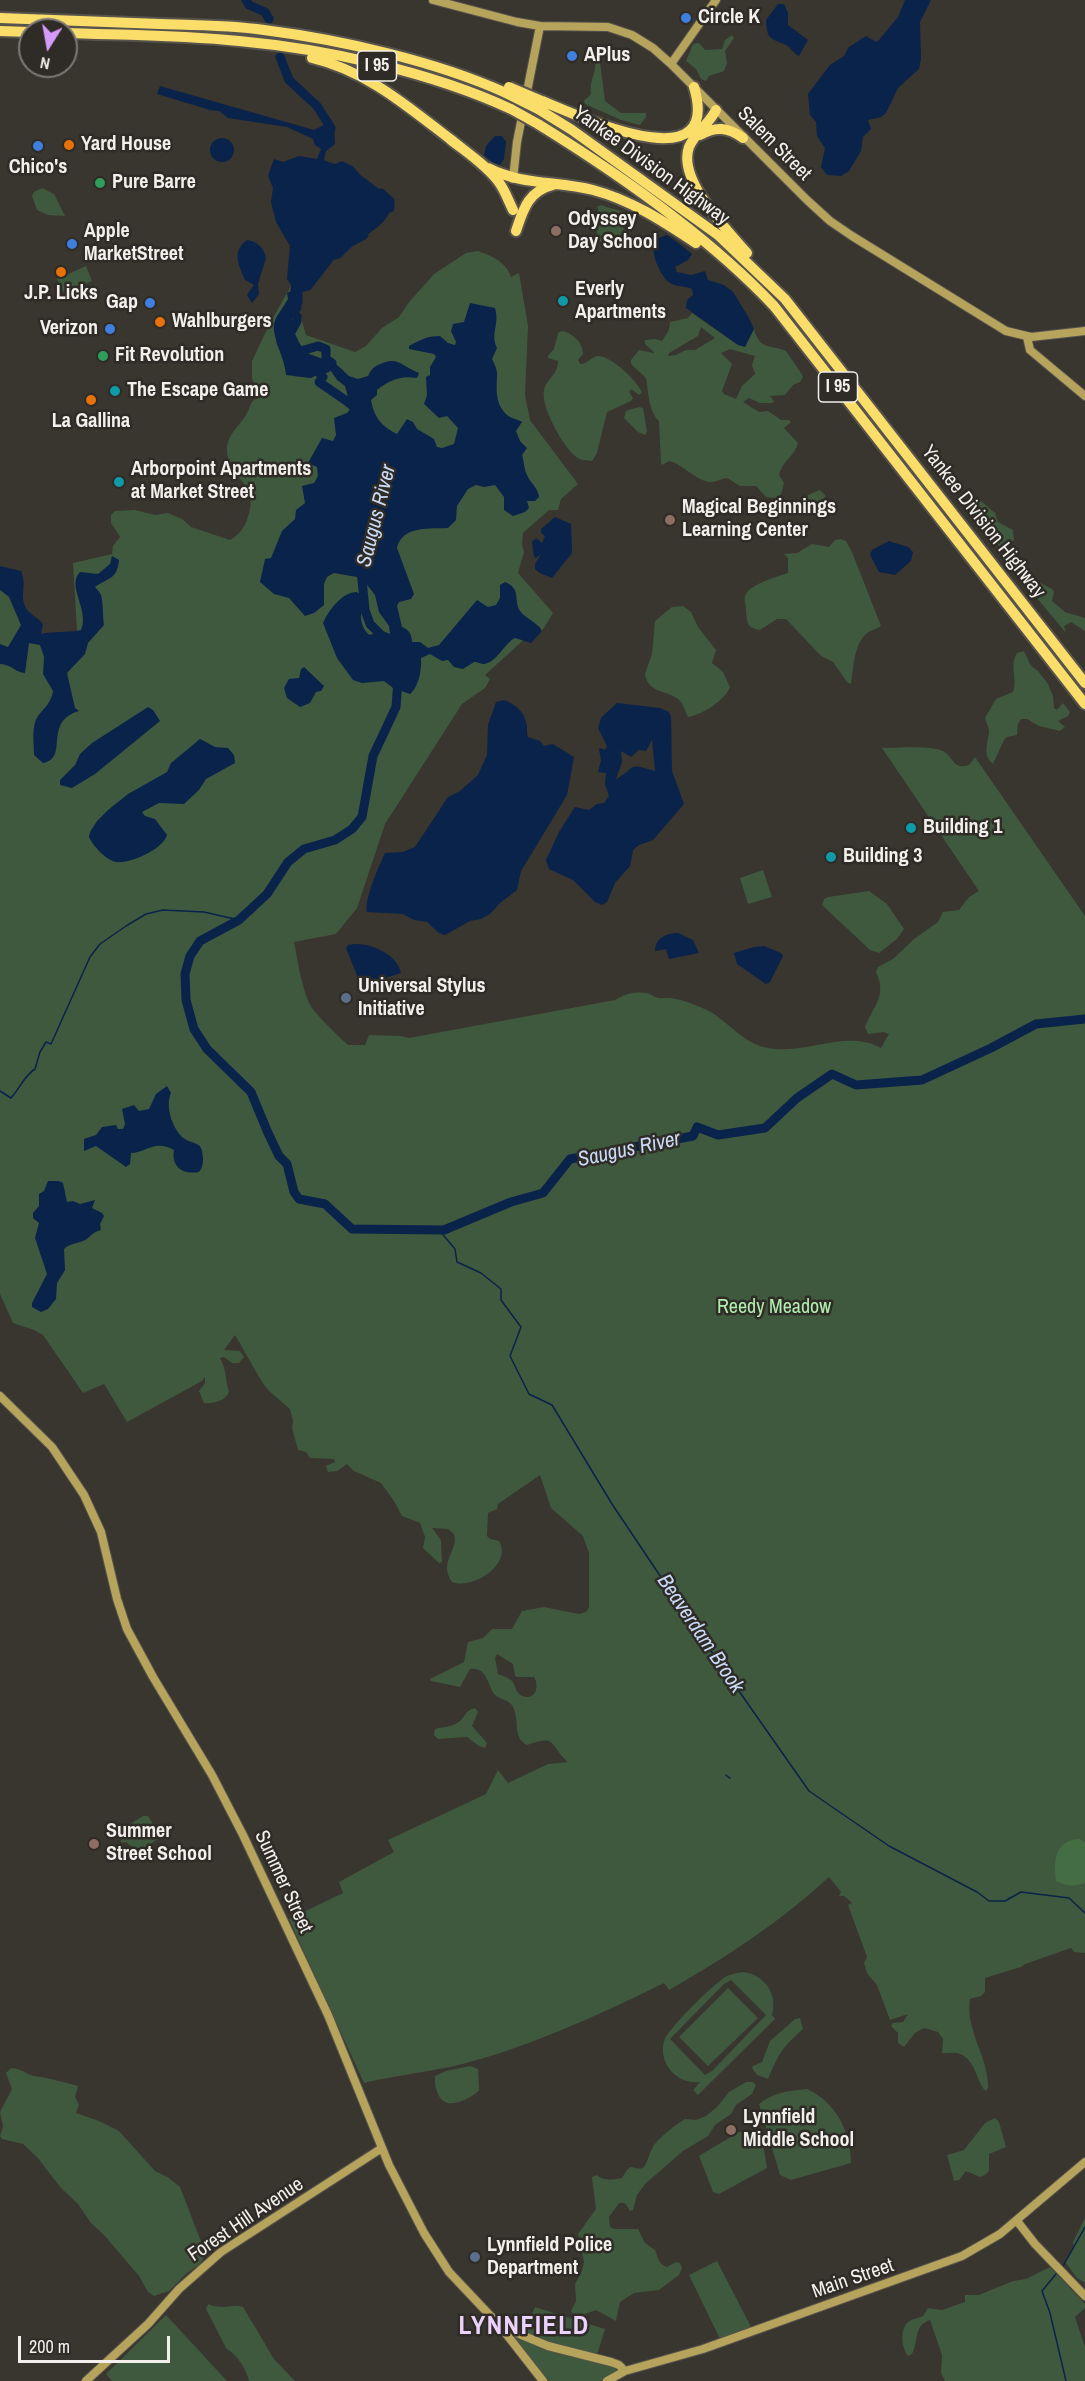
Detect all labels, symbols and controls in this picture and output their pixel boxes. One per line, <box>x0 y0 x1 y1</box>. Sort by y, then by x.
place label: Circle K <box>698 6 760 30</box>
marker: Circle K <box>679 11 693 25</box>
north arrow <box>18 18 78 78</box>
place label: APlus <box>584 44 630 68</box>
marker: APlus <box>565 49 579 63</box>
road number: I 95 <box>358 51 397 81</box>
text: N <box>38 52 52 75</box>
street label: Yankee Division Highway <box>568 101 734 231</box>
street label: Salem Street <box>732 102 816 186</box>
place label: Yard House <box>81 133 171 157</box>
marker: Yard House <box>62 138 76 152</box>
marker: Chico's <box>31 139 45 153</box>
place label: Chico's <box>9 156 67 180</box>
place label: Pure Barre <box>112 171 196 195</box>
marker: Pure Barre <box>93 176 107 190</box>
place label: Odyssey Day School <box>568 208 657 255</box>
place label: Apple MarketStreet <box>84 220 183 267</box>
marker: Odyssey Day School <box>549 224 563 238</box>
marker: Apple MarketStreet <box>65 237 79 251</box>
marker: J.P. Licks <box>54 265 68 279</box>
place label: Everly Apartments <box>575 278 666 325</box>
place label: J.P. Licks <box>24 282 98 306</box>
place label: Gap <box>106 291 138 315</box>
marker: Everly Apartments <box>556 294 570 308</box>
marker: Gap <box>143 296 157 310</box>
place label: Wahlburgers <box>172 310 272 334</box>
marker: Wahlburgers <box>153 315 167 329</box>
place label: Verizon <box>40 317 98 341</box>
marker: Verizon <box>103 322 117 336</box>
place label: Fit Revolution <box>115 344 224 368</box>
marker: Fit Revolution <box>96 349 110 363</box>
road number: I 95 <box>818 372 858 402</box>
place label: The Escape Game <box>127 379 268 403</box>
marker: The Escape Game <box>108 384 122 398</box>
marker: La Gallina <box>84 393 98 407</box>
place label: La Gallina <box>52 410 130 434</box>
street label: Yankee Division Highway <box>916 441 1050 603</box>
place label: Arborpoint Apartments at Market Street <box>131 458 311 505</box>
water label: Saugus River <box>352 462 402 570</box>
marker: Arborpoint Apartments at Market Street <box>112 475 126 489</box>
place label: Magical Beginnings Learning Center <box>682 496 836 543</box>
marker: Magical Beginnings Learning Center <box>663 513 677 527</box>
place label: Building 1 <box>923 816 1002 840</box>
marker: Building 1 <box>904 821 918 835</box>
place label: Building 3 <box>843 845 922 869</box>
marker: Building 3 <box>824 850 838 864</box>
place label: Universal Stylus Initiative <box>358 975 486 1022</box>
marker: Universal Stylus Initiative <box>339 991 353 1005</box>
water label: Saugus River <box>575 1127 683 1173</box>
park label: Reedy Meadow <box>717 1296 831 1320</box>
water label: Beaverdam Brook <box>651 1570 749 1698</box>
place label: Summer Street School <box>106 1820 212 1867</box>
street label: Summer Street <box>249 1827 317 1937</box>
marker: Summer Street School <box>87 1837 101 1851</box>
place label: Lynnfield Middle School <box>743 2106 854 2153</box>
marker: Lynnfield Middle School <box>724 2123 738 2137</box>
street label: Forest Hill Avenue <box>184 2173 308 2267</box>
place label: Lynnfield Police Department <box>487 2234 612 2281</box>
marker: Lynnfield Police Department <box>468 2250 482 2264</box>
street label: Main Street <box>809 2254 897 2304</box>
district label: LYNNFIELD <box>458 2311 590 2343</box>
scale bar <box>21 2324 172 2362</box>
text: 200 m <box>29 2334 70 2359</box>

